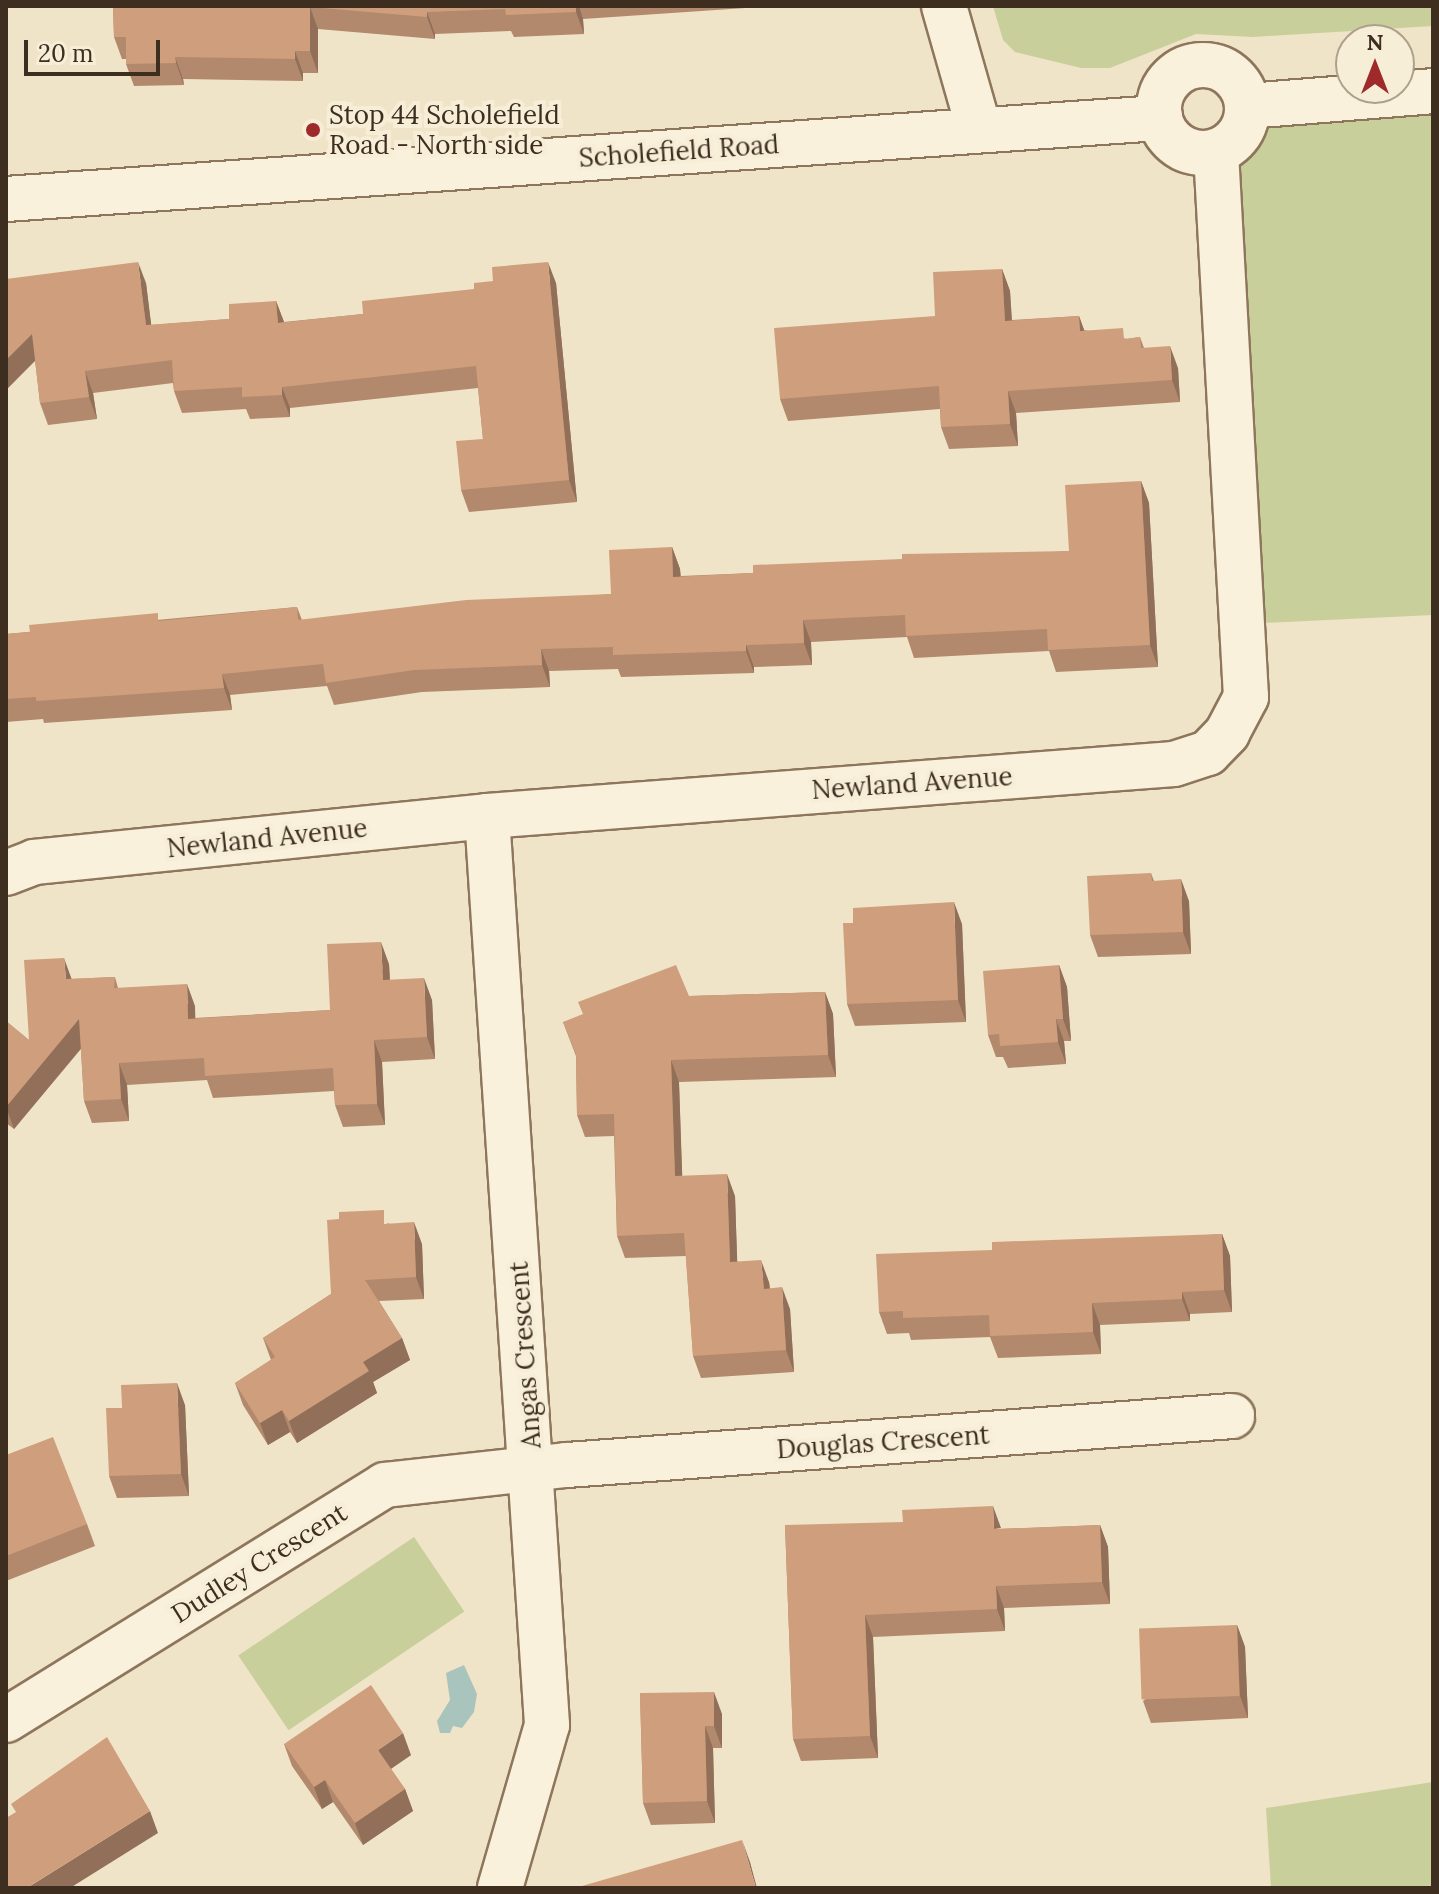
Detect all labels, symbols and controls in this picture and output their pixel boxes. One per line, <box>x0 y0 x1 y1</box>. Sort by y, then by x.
scale bar <box>28 24 164 74</box>
north arrow <box>1335 24 1415 104</box>
text: N <box>1366 28 1384 56</box>
text: 20 m <box>38 38 94 69</box>
place label: Stop 44 Scholefield Road - North side <box>329 99 560 160</box>
marker: Stop 44 Scholefield Road - North side <box>304 121 322 139</box>
street label: Scholefield Road <box>578 128 780 174</box>
street label: Newland Avenue <box>811 760 1013 806</box>
street label: Newland Avenue <box>165 812 369 864</box>
street label: Angas Crescent <box>503 1260 547 1450</box>
street label: Douglas Crescent <box>776 1419 990 1465</box>
street label: Dudley Crescent <box>166 1497 352 1629</box>

